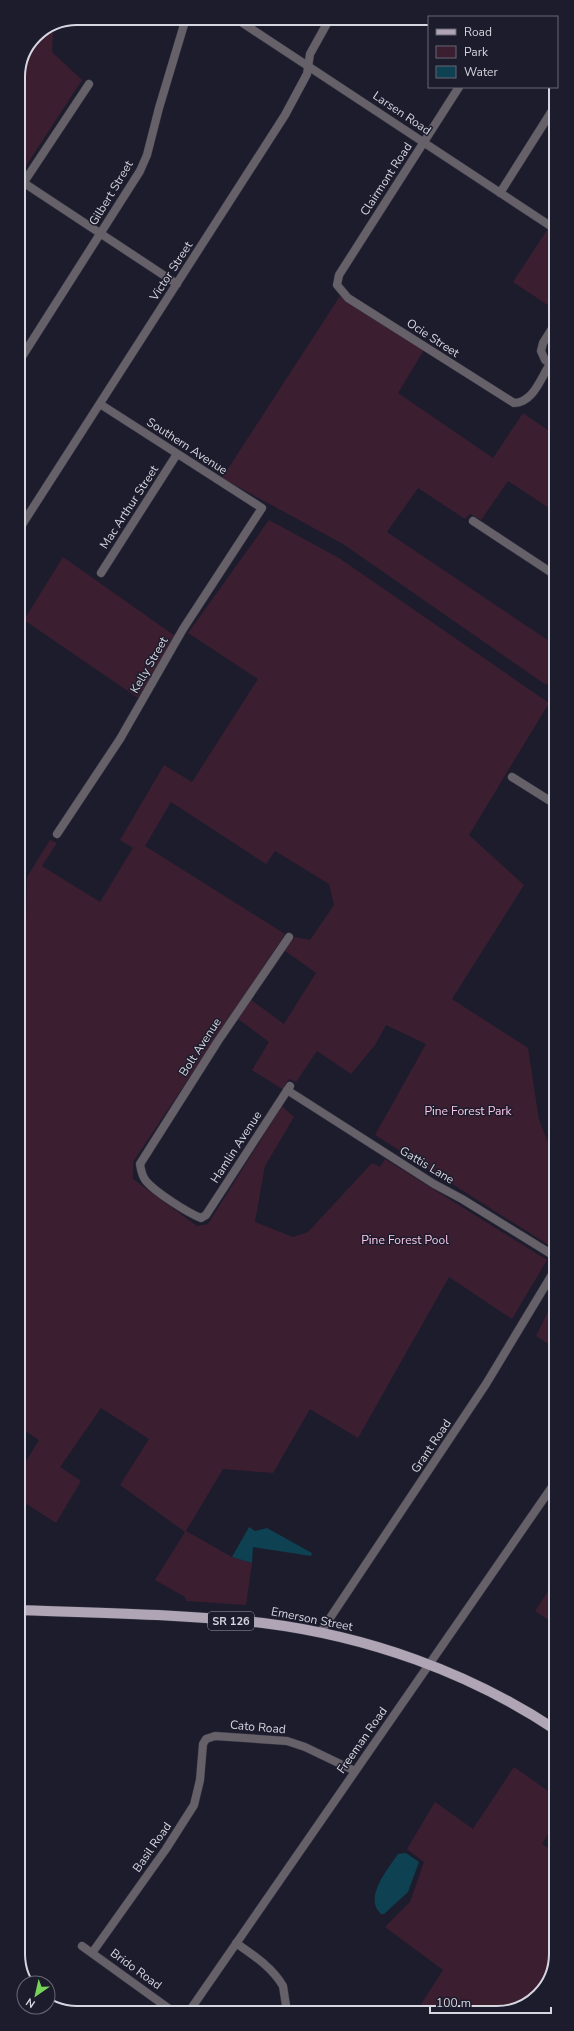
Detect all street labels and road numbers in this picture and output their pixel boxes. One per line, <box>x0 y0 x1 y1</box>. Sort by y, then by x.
street label: Larsen Road <box>370 88 434 138</box>
street label: Clairmont Road <box>356 139 416 219</box>
street label: Gilbert Street <box>85 157 137 228</box>
street label: Victor Street <box>145 238 197 305</box>
street label: Ocie Street <box>404 315 463 361</box>
street label: Southern Avenue <box>144 414 230 478</box>
street label: Mac Arthur Street <box>96 462 162 552</box>
street label: Kelly Street <box>126 633 172 696</box>
street label: Bolt Avenue <box>175 1015 225 1079</box>
street label: Hamlin Avenue <box>207 1108 265 1186</box>
street label: Gattis Lane <box>397 1142 457 1188</box>
street label: Grant Road <box>407 1416 455 1476</box>
street label: Emerson Street <box>270 1603 355 1635</box>
road number: SR 126 <box>208 1612 254 1630</box>
street label: Freeman Road <box>333 1704 391 1776</box>
street label: Cato Road <box>229 1717 287 1737</box>
street label: Basil Road <box>129 1819 175 1875</box>
street label: Brido Road <box>107 1945 165 1993</box>

